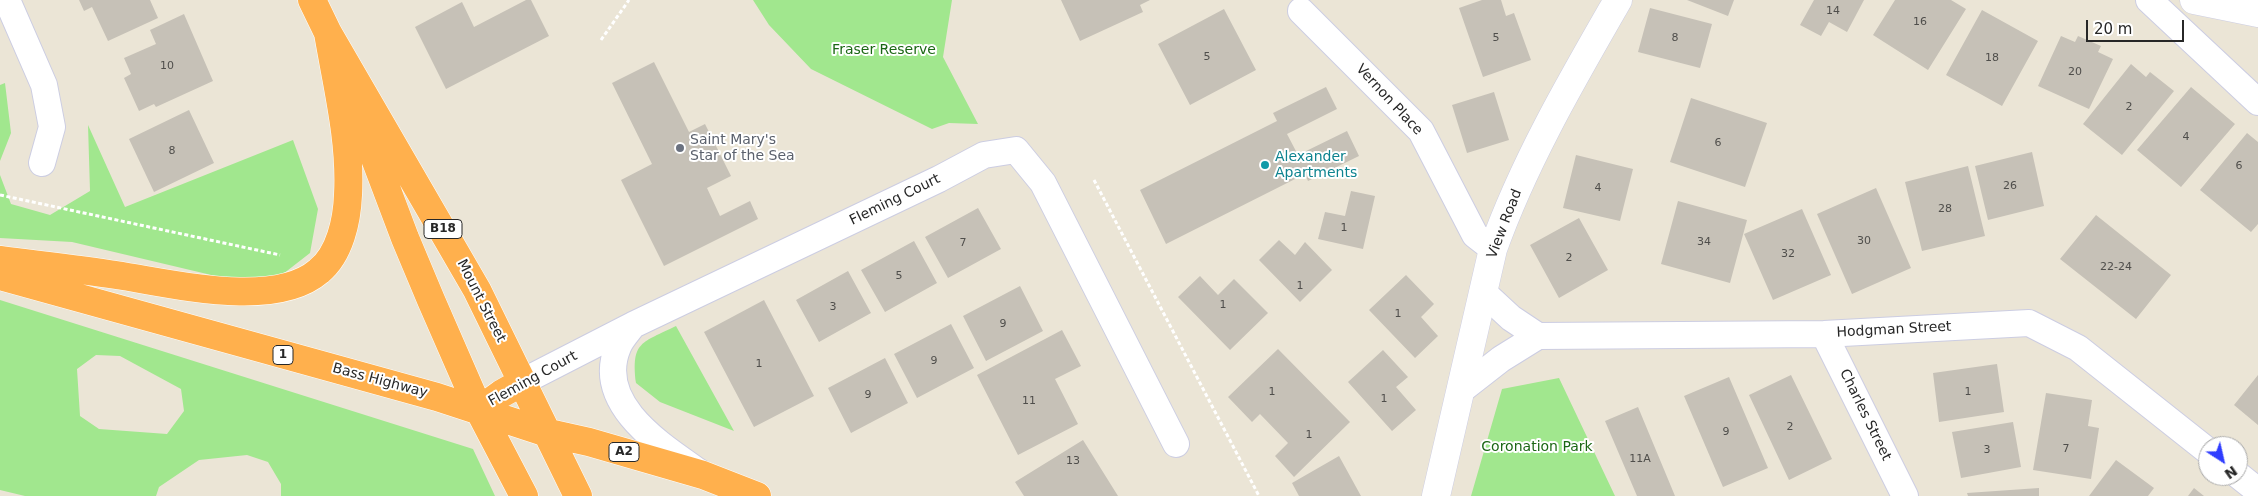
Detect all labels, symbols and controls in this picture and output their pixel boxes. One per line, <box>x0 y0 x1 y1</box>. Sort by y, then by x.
house number: 14 <box>1826 4 1840 18</box>
scale bar <box>2088 10 2186 42</box>
house number: 16 <box>1913 15 1927 29</box>
text: 20 m <box>2094 20 2132 38</box>
house number: 5 <box>1493 31 1499 45</box>
house number: 8 <box>1672 31 1678 45</box>
park label: Fraser Reserve <box>832 42 936 58</box>
house number: 5 <box>1204 50 1210 64</box>
house number: 18 <box>1985 51 1999 65</box>
house number: 10 <box>160 59 174 73</box>
street label: Vernon Place <box>1352 61 1426 139</box>
house number: 20 <box>2068 65 2082 79</box>
house number: 2 <box>2126 100 2132 114</box>
house number: 4 <box>2183 130 2189 144</box>
place label: Saint Mary's Star of the Sea <box>690 132 795 164</box>
house number: 6 <box>1715 136 1721 150</box>
marker: Saint Mary's Star of the Sea <box>674 142 686 154</box>
house number: 8 <box>169 144 175 158</box>
place label: Alexander Apartments <box>1275 149 1357 182</box>
marker: Alexander Apartments <box>1259 159 1271 171</box>
house number: 6 <box>2236 159 2242 173</box>
street label: Fleming Court <box>847 171 943 229</box>
house number: 26 <box>2003 179 2017 193</box>
house number: 4 <box>1595 181 1601 195</box>
street label: View Road <box>1484 187 1526 261</box>
house number: 28 <box>1938 202 1952 216</box>
road number: B18 <box>424 220 462 238</box>
house number: 1 <box>1341 221 1347 235</box>
house number: 30 <box>1857 234 1871 248</box>
house number: 34 <box>1697 235 1711 249</box>
house number: 7 <box>960 236 966 250</box>
house number: 32 <box>1781 247 1795 261</box>
house number: 2 <box>1566 251 1572 265</box>
street label: Mount Street <box>453 257 509 345</box>
house number: 22-24 <box>2100 260 2132 274</box>
house number: 5 <box>896 269 902 283</box>
house number: 1 <box>1297 279 1303 293</box>
house number: 1 <box>1220 298 1226 312</box>
house number: 3 <box>830 300 836 314</box>
house number: 1 <box>1395 307 1401 321</box>
house number: 9 <box>1000 317 1006 331</box>
street label: Hodgman Street <box>1836 319 1952 341</box>
road number: 1 <box>273 346 293 364</box>
street label: Fleming Court <box>486 348 580 410</box>
house number: 9 <box>931 354 937 368</box>
house number: 1 <box>756 357 762 371</box>
street label: Bass Highway <box>331 360 429 402</box>
street label: Charles Street <box>1836 366 1894 464</box>
house number: 1 <box>1269 385 1275 399</box>
house number: 1 <box>1965 385 1971 399</box>
house number: 9 <box>865 388 871 402</box>
house number: 1 <box>1381 392 1387 406</box>
house number: 11 <box>1022 394 1036 408</box>
house number: 2 <box>1787 420 1793 434</box>
house number: 9 <box>1723 425 1729 439</box>
house number: 1 <box>1306 428 1312 442</box>
north arrow <box>2198 436 2248 486</box>
park label: Coronation Park <box>1481 439 1593 455</box>
road number: A2 <box>609 442 639 462</box>
house number: 7 <box>2063 442 2069 456</box>
house number: 3 <box>1984 443 1990 457</box>
house number: 11A <box>1629 452 1651 466</box>
house number: 13 <box>1066 454 1080 468</box>
text: N <box>2222 463 2240 482</box>

